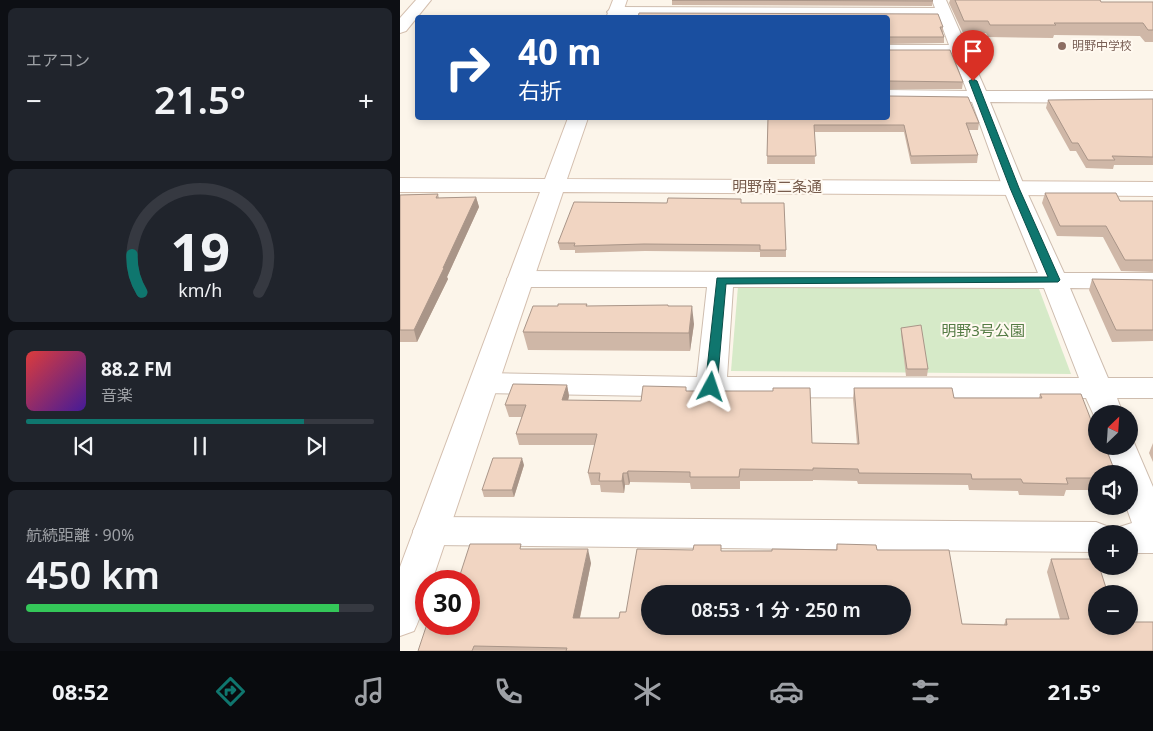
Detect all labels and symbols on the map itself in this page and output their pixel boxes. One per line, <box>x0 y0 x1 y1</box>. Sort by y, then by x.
pin <box>952 30 994 81</box>
place label: 明野中学校 <box>1072 37 1132 54</box>
marker: 明野中学校 <box>1056 40 1068 52</box>
street label: 明野南二条通 <box>732 176 822 196</box>
park label: 明野3号公園 <box>941 320 1025 340</box>
position arrow <box>684 360 736 412</box>
north arrow <box>1088 405 1138 455</box>
speed limit sign: 30 <box>415 570 480 635</box>

